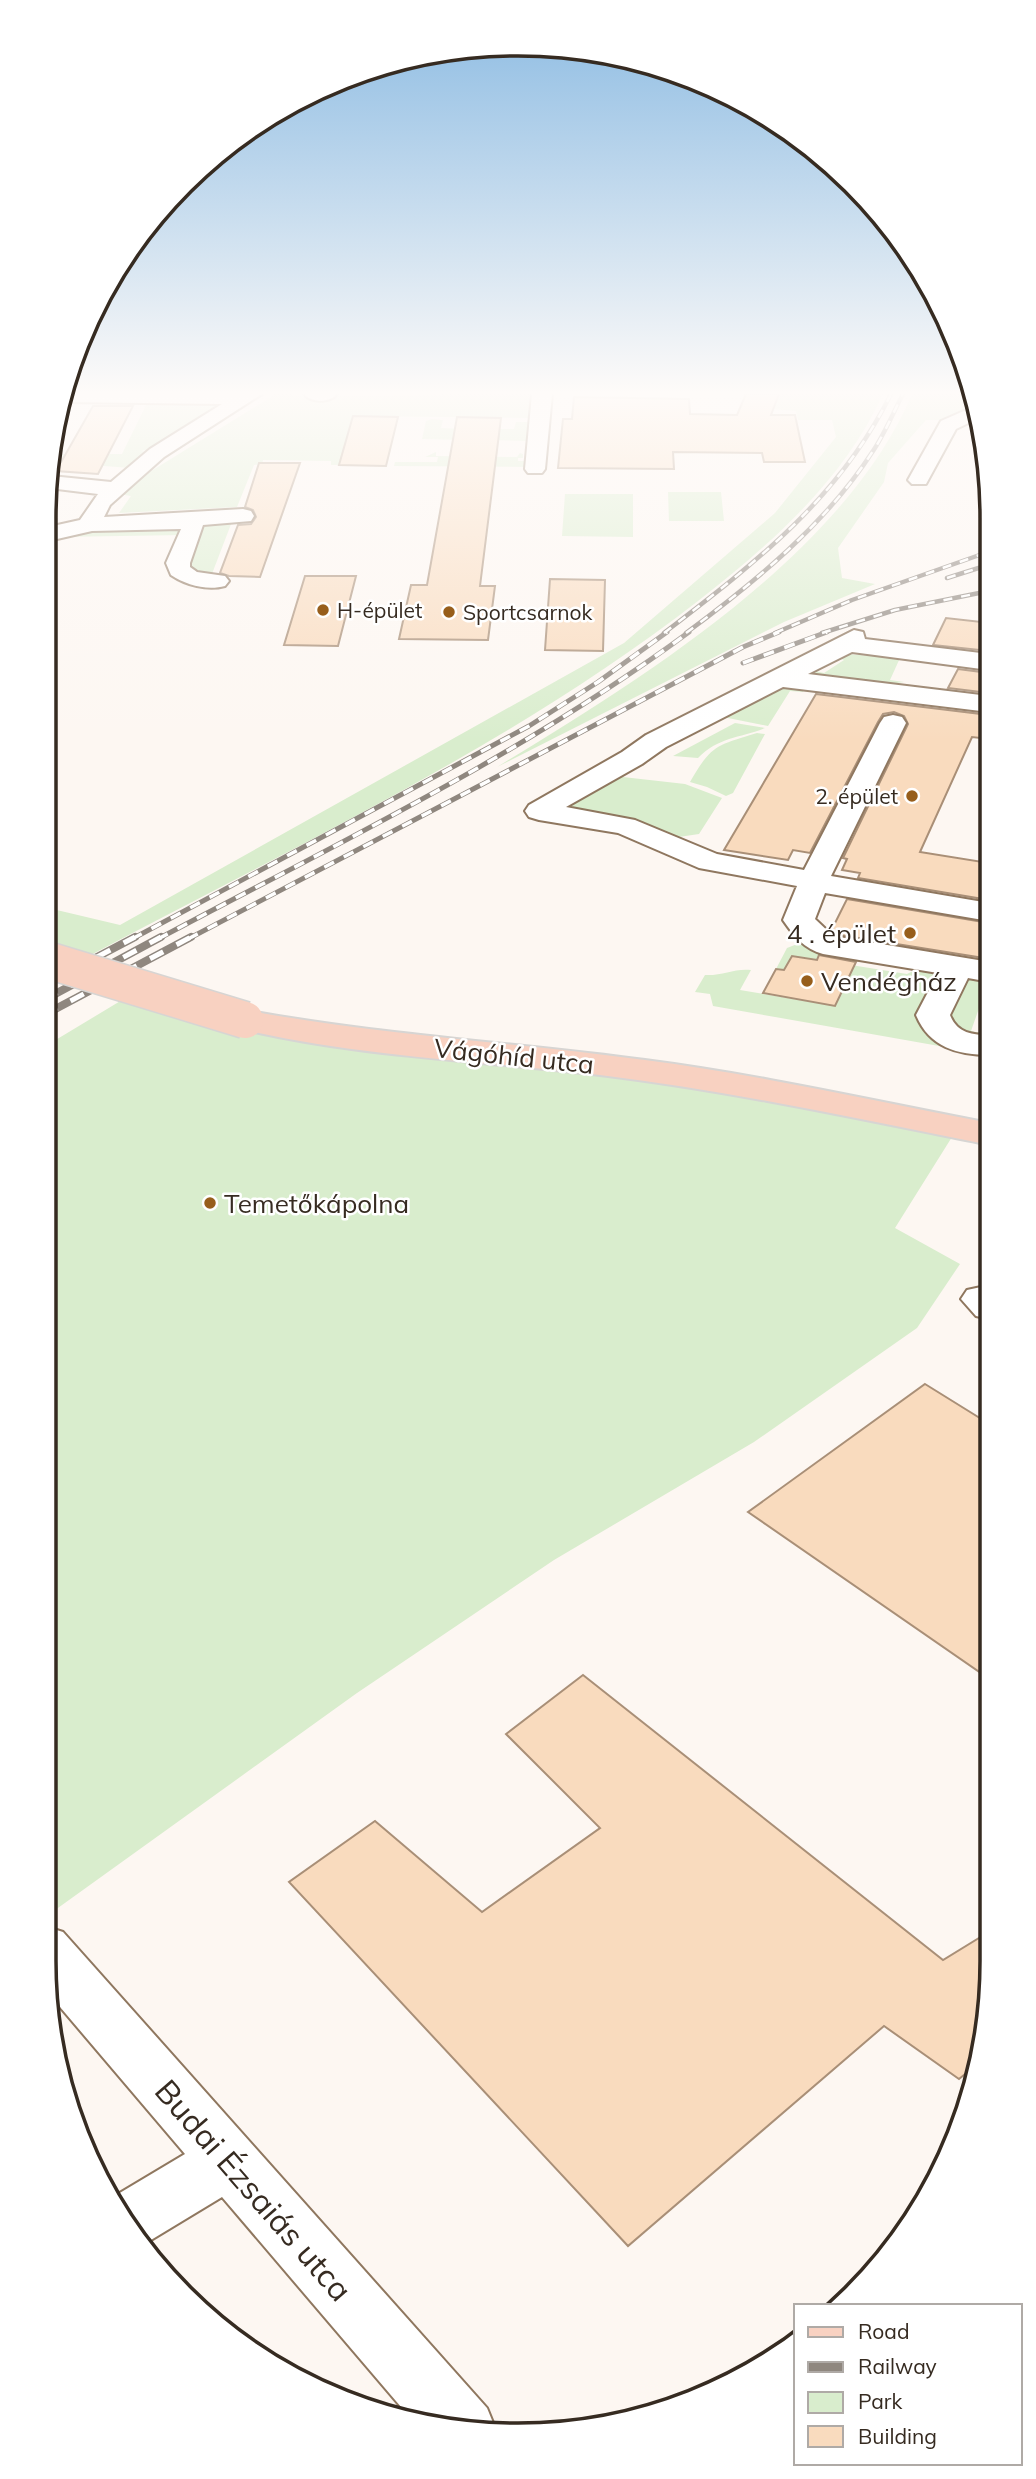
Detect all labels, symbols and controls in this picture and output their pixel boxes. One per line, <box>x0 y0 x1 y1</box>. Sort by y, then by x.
place label: H-épület <box>337 597 422 623</box>
place label: Sportcsarnok <box>463 599 592 625</box>
marker: H-épület <box>315 602 331 618</box>
marker: Sportcsarnok <box>441 604 457 620</box>
place label: 2. épület <box>815 783 898 809</box>
marker: 2. épület <box>904 788 920 804</box>
place label: 4 . épület <box>787 917 896 950</box>
marker: 4 . épület <box>902 925 918 941</box>
place label: Vendégház <box>821 965 957 998</box>
marker: Vendégház <box>799 973 815 989</box>
street label: Vágóhíd utca <box>433 1031 595 1081</box>
place label: Temetőkápolna <box>224 1187 409 1220</box>
marker: Temetőkápolna <box>202 1195 218 1211</box>
street label: Budai Ézsaiás utca <box>147 2071 361 2309</box>
legend <box>794 2304 1022 2465</box>
text: Road <box>858 2318 909 2344</box>
text: Railway <box>858 2353 937 2379</box>
text: Park <box>858 2388 902 2414</box>
text: Building <box>858 2423 937 2449</box>

